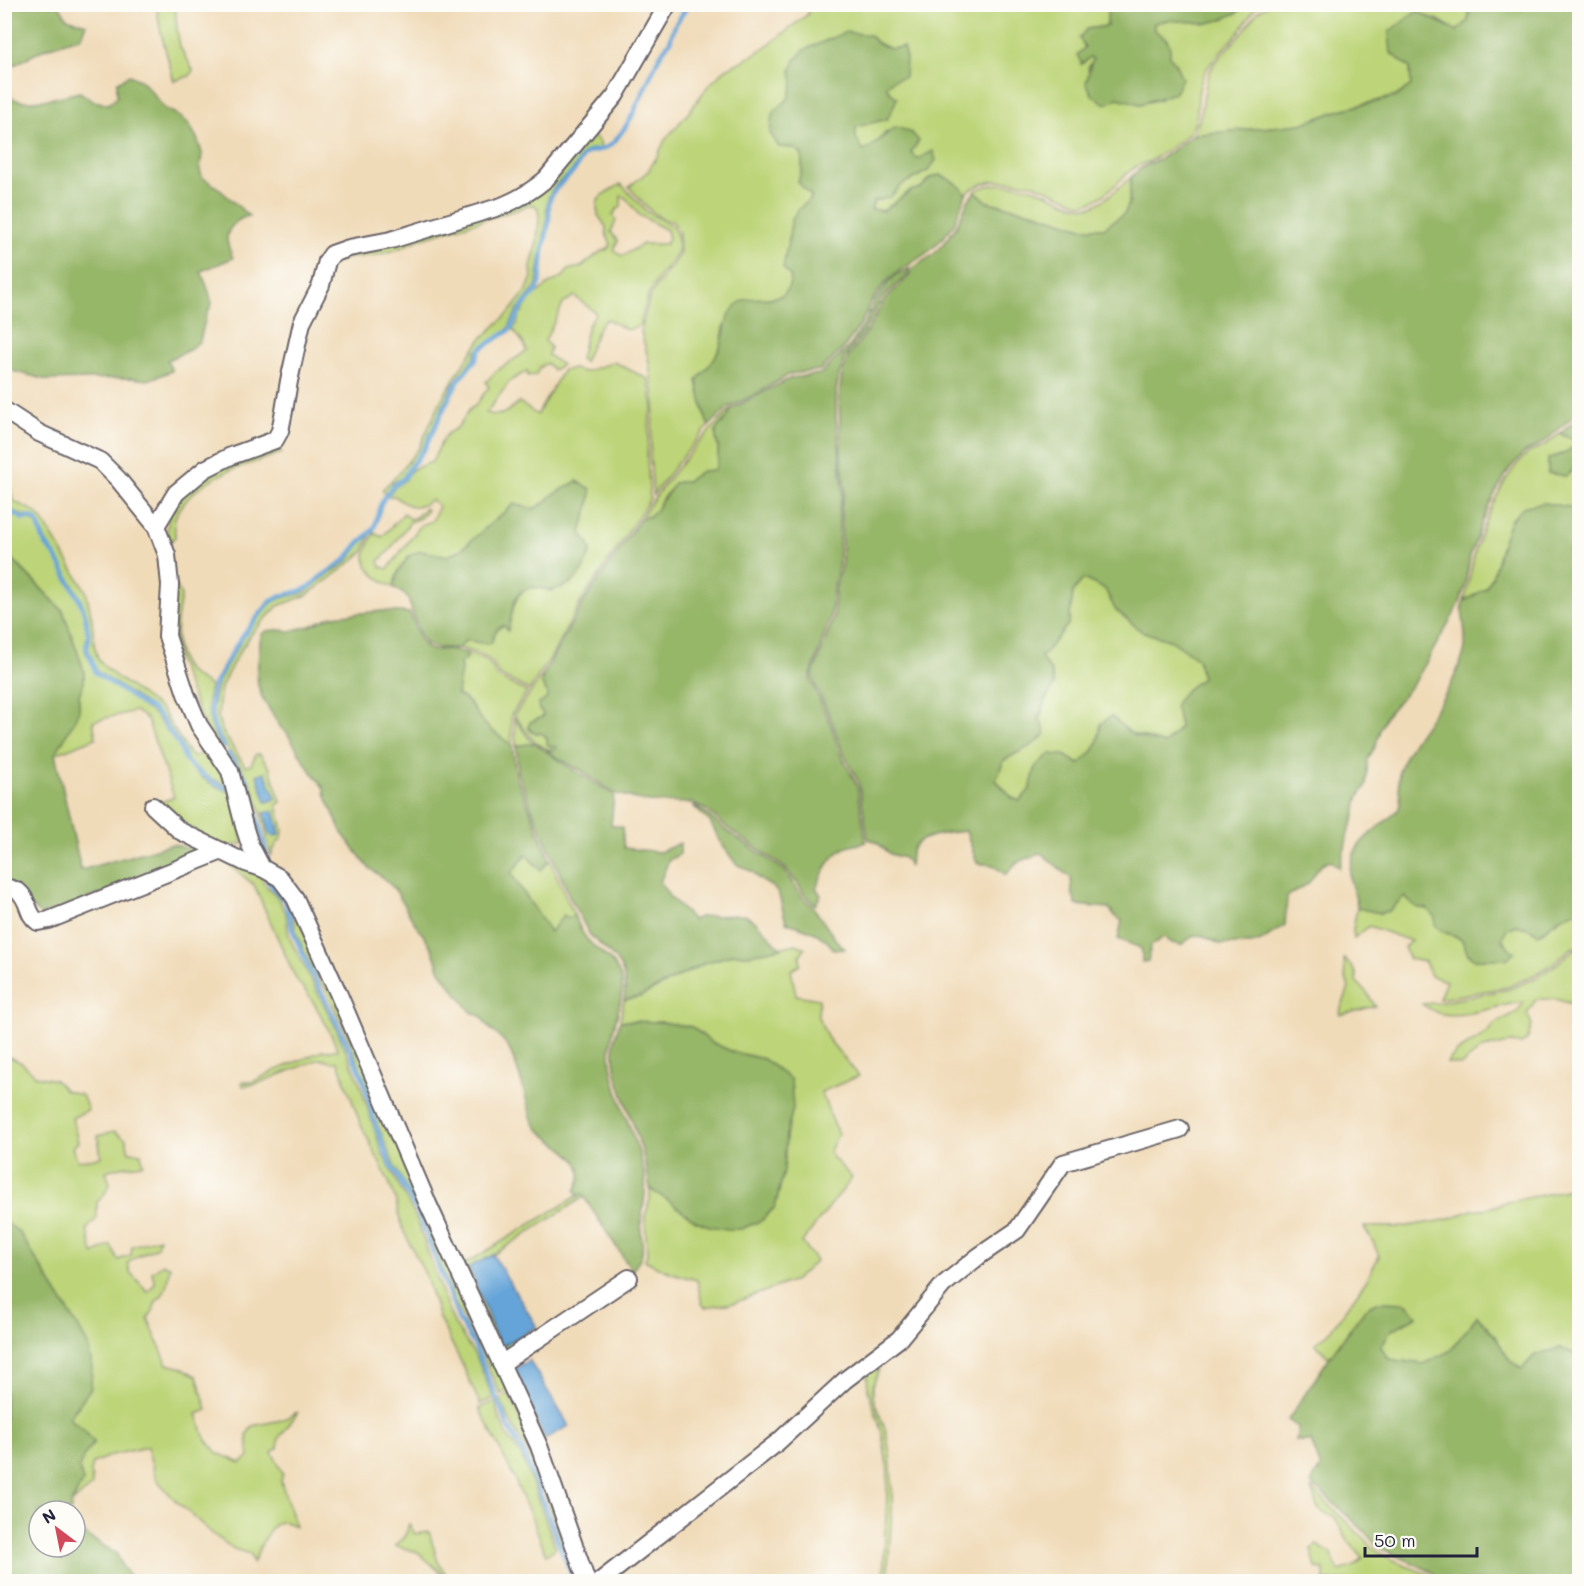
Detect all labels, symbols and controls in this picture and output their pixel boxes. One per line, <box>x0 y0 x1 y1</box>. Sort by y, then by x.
north arrow <box>27 1499 87 1559</box>
text: N <box>38 1504 60 1528</box>
scale bar <box>1365 1520 1478 1558</box>
text: 50 m <box>1374 1528 1416 1552</box>

